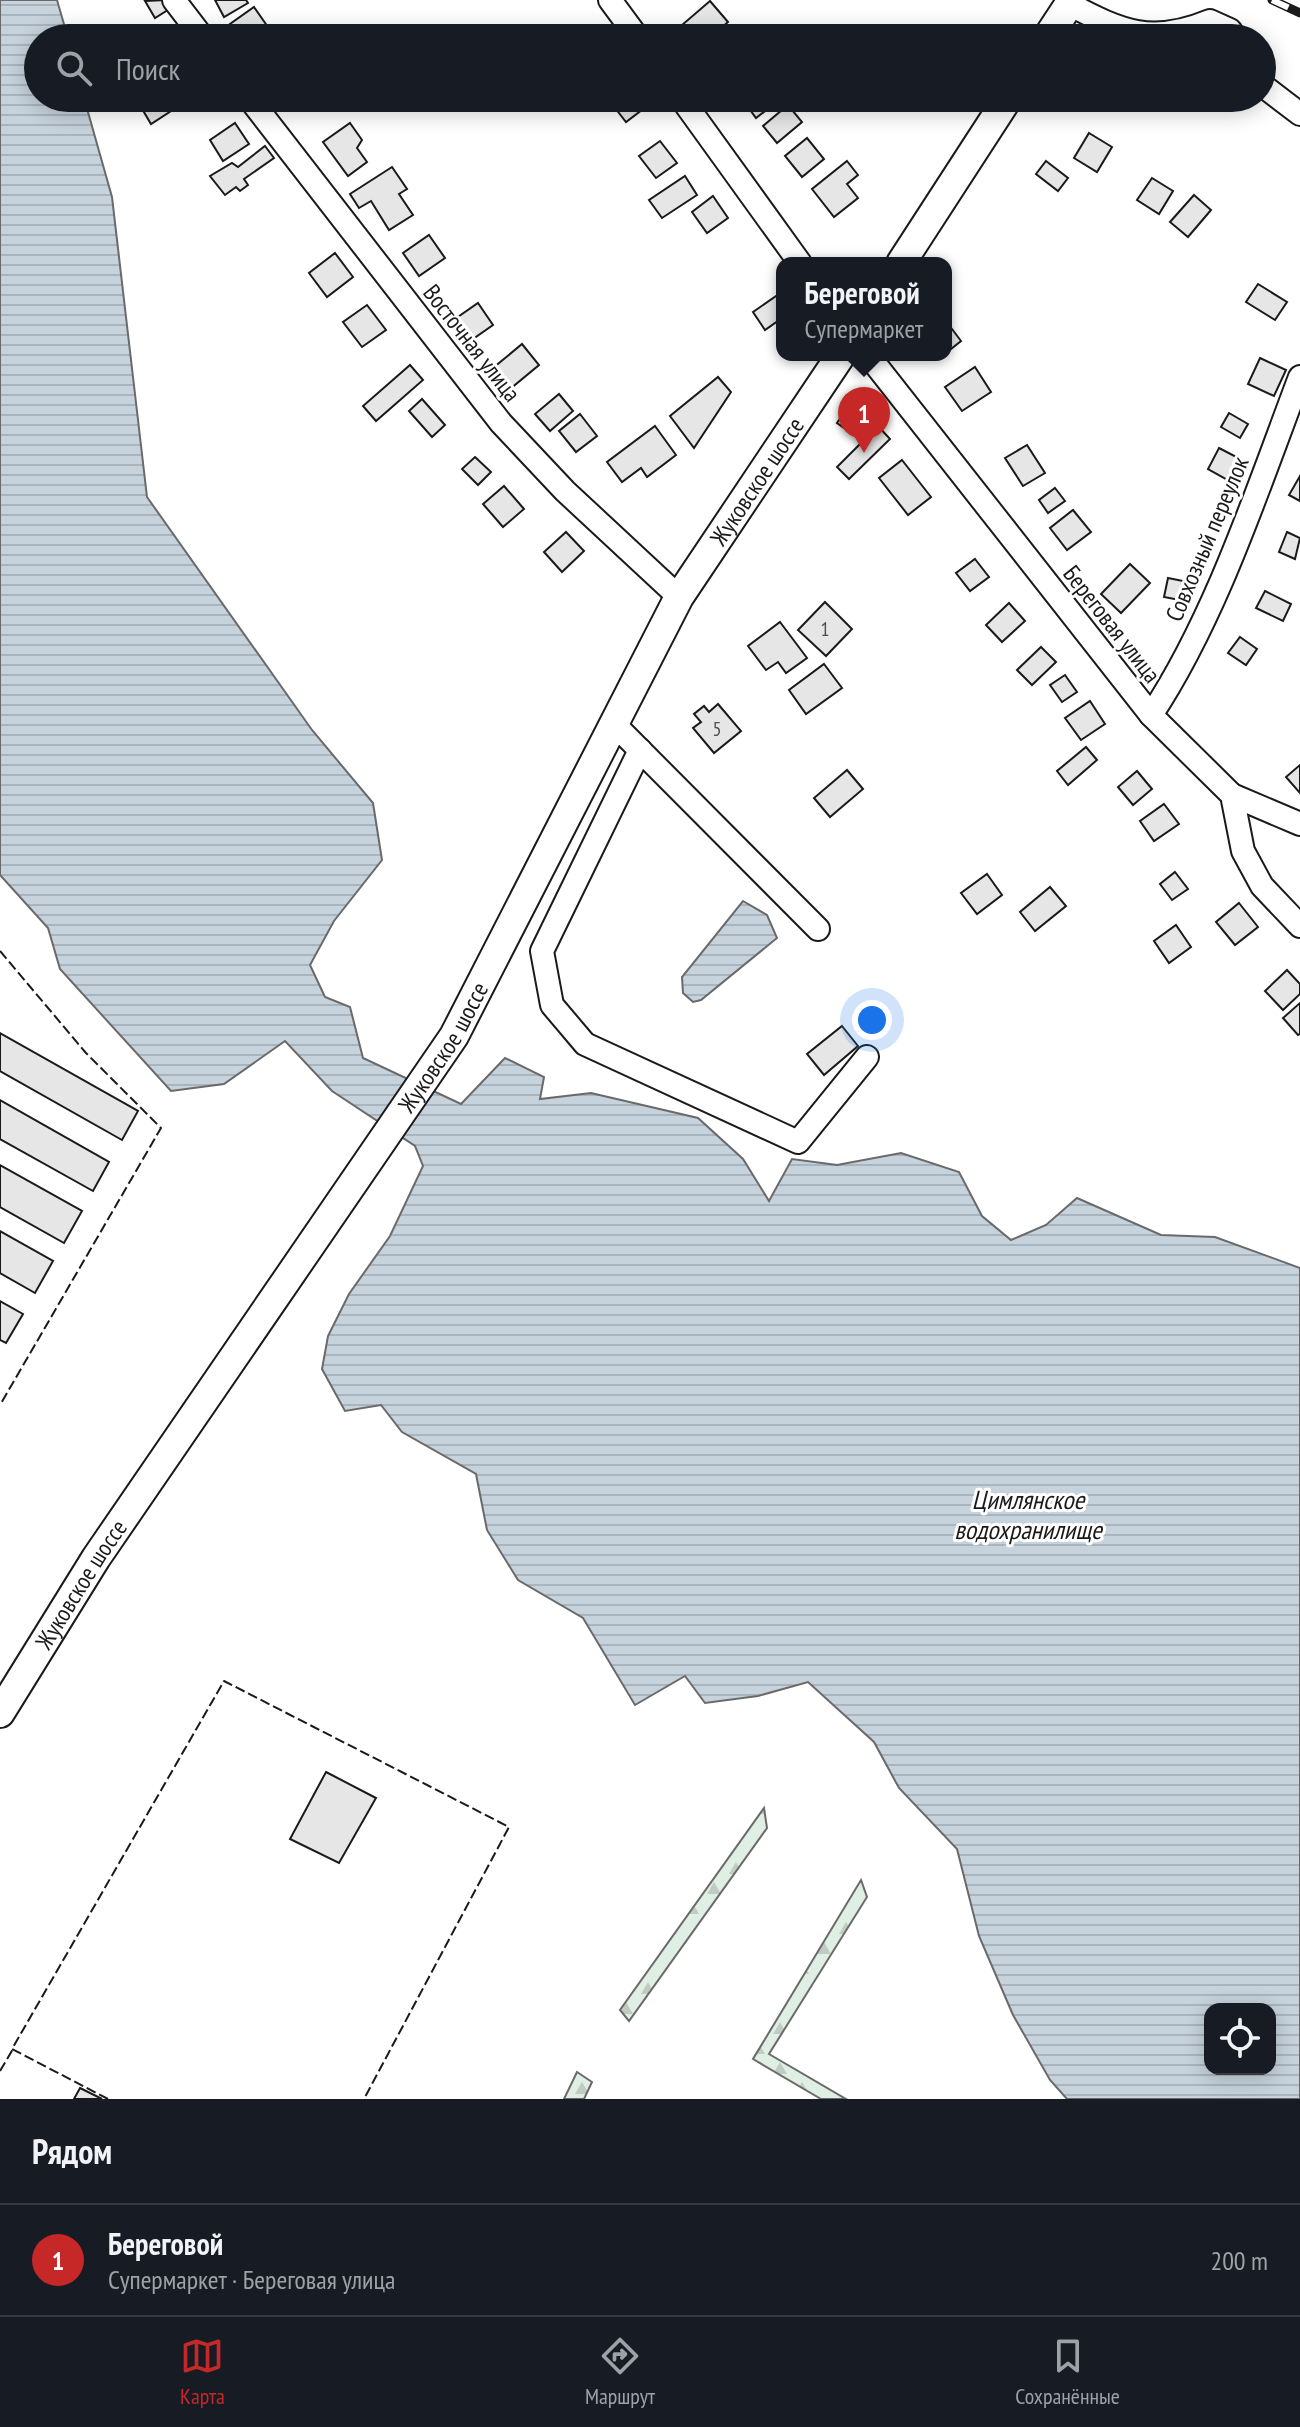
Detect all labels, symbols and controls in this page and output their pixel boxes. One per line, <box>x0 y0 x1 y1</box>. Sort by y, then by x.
search box <box>24 24 1276 112</box>
icon: search <box>52 46 96 90</box>
text: Поиск <box>116 49 180 88</box>
popup <box>776 257 952 361</box>
text: Береговой <box>805 273 920 312</box>
street label: Восточная улица <box>416 278 528 408</box>
text: Супермаркет <box>805 312 923 345</box>
pin: 1 <box>838 387 890 453</box>
street label: Жуковское шоссе <box>702 411 811 552</box>
street label: Совхозный переулок <box>1158 451 1256 626</box>
street label: Береговая улица <box>1056 559 1168 689</box>
house number: 1 <box>821 616 830 642</box>
house number: 5 <box>713 716 722 742</box>
street label: Жуковское шоссе <box>390 977 494 1119</box>
your location <box>852 1000 892 1040</box>
water label: Цимлянское водохранилище <box>954 1483 1104 1546</box>
street label: Жуковское шоссе <box>27 1513 133 1656</box>
map controls <box>1204 2003 1276 2075</box>
button: locate <box>1204 2003 1276 2075</box>
text: Рядом <box>32 2129 112 2173</box>
text: Береговой <box>108 2224 223 2263</box>
text: 1 <box>52 2244 64 2277</box>
text: 200 m <box>1210 2244 1268 2277</box>
text: Супермаркет · Береговая улица <box>108 2263 395 2296</box>
tab: Карта <box>180 2334 225 2410</box>
tab: Маршрут <box>585 2334 655 2410</box>
tab: Сохранённые <box>1015 2334 1120 2410</box>

